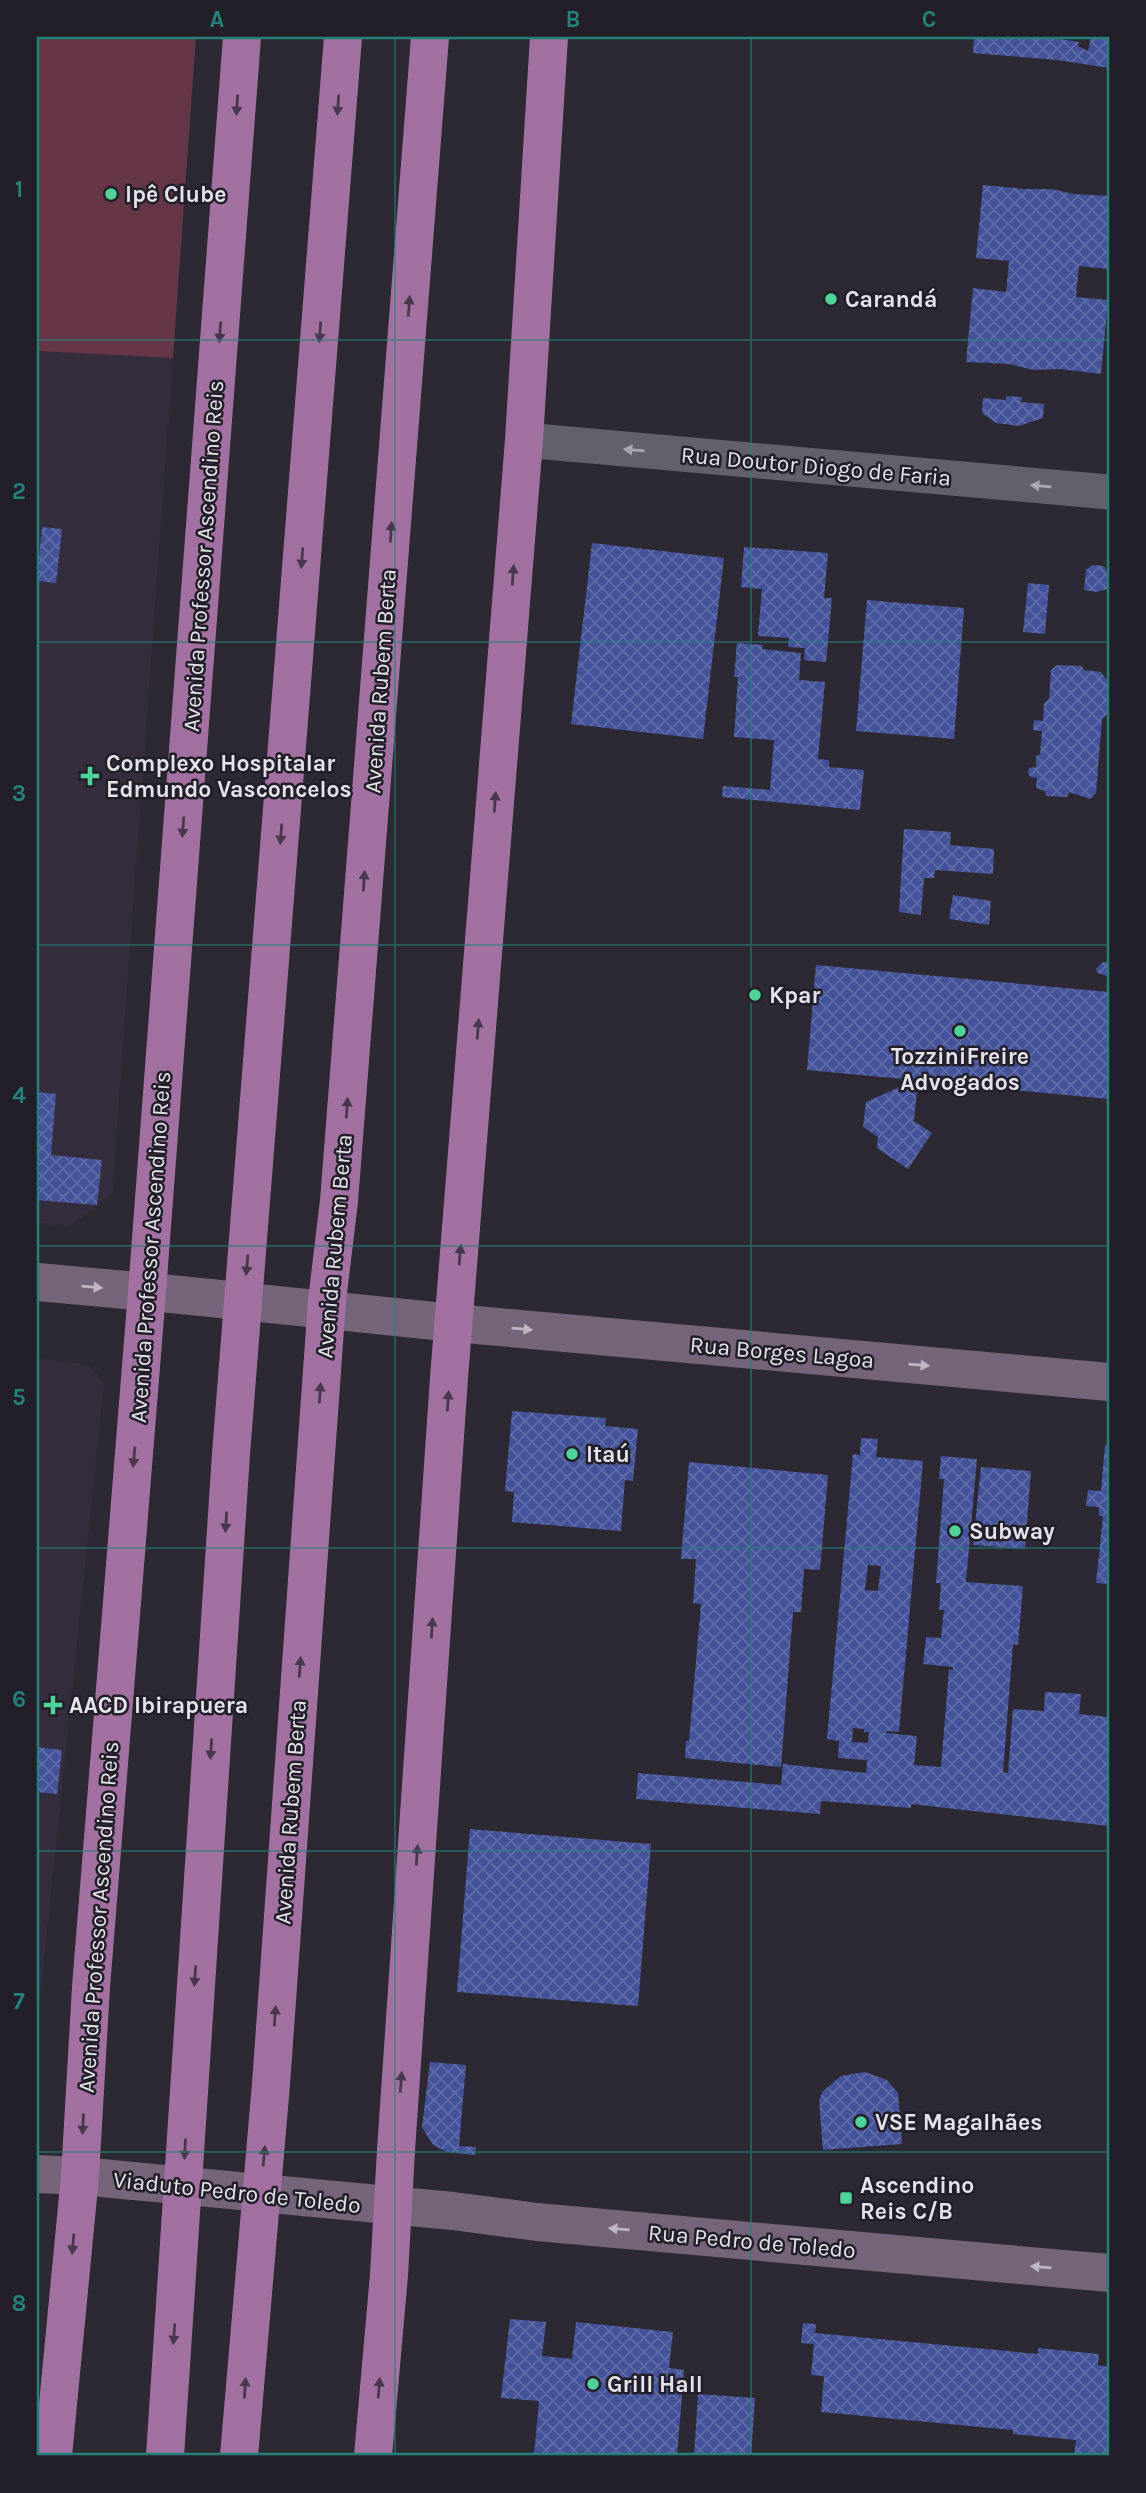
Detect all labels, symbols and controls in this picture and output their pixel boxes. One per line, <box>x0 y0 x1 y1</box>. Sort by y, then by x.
text: A <box>210 6 224 33</box>
text: B <box>566 6 580 33</box>
text: C <box>922 6 936 33</box>
one-way arrow <box>231 94 242 116</box>
one-way arrow <box>332 94 343 116</box>
text: 1 <box>15 176 23 203</box>
place label: Ipê Clube <box>125 181 226 208</box>
marker: Ipê Clube <box>103 186 119 202</box>
place label: Carandá <box>845 286 937 313</box>
marker: Carandá <box>823 291 839 307</box>
one-way arrow <box>404 294 415 316</box>
one-way arrow <box>214 321 225 343</box>
one-way arrow <box>314 321 325 343</box>
street label: Avenida Professor Ascendino Reis <box>178 379 229 733</box>
street label: Rua Doutor Diogo de Faria <box>680 441 952 492</box>
one-way arrow <box>623 444 645 455</box>
text: 2 <box>12 478 26 505</box>
one-way arrow <box>1030 480 1052 491</box>
one-way arrow <box>386 521 397 543</box>
one-way arrow <box>296 548 307 570</box>
one-way arrow <box>508 564 519 586</box>
street label: Avenida Rubem Berta <box>359 568 402 794</box>
place label: Complexo Hospitalar Edmundo Vasconcelos <box>106 750 352 803</box>
marker: Complexo Hospitalar Edmundo Vasconcelos <box>80 766 100 786</box>
text: 3 <box>12 780 26 807</box>
one-way arrow <box>490 791 501 813</box>
one-way arrow <box>177 816 188 838</box>
one-way arrow <box>275 823 286 845</box>
one-way arrow <box>359 870 370 892</box>
place label: Kpar <box>769 982 821 1009</box>
marker: Kpar <box>747 987 763 1003</box>
one-way arrow <box>473 1017 484 1039</box>
marker: TozziniFreire Advogados <box>952 1023 968 1039</box>
place label: TozziniFreire Advogados <box>891 1043 1029 1096</box>
street label: Avenida Professor Ascendino Reis <box>125 1070 176 1424</box>
text: 4 <box>12 1082 26 1109</box>
one-way arrow <box>341 1097 352 1119</box>
street label: Avenida Rubem Berta <box>311 1133 358 1359</box>
one-way arrow <box>455 1244 466 1266</box>
one-way arrow <box>241 1254 252 1276</box>
one-way arrow <box>81 1282 103 1293</box>
one-way arrow <box>511 1324 533 1335</box>
street label: Rua Borges Lagoa <box>689 1331 875 1374</box>
one-way arrow <box>908 1360 930 1371</box>
one-way arrow <box>315 1382 326 1404</box>
text: 5 <box>12 1384 26 1411</box>
one-way arrow <box>443 1390 454 1412</box>
place label: Itaú <box>586 1441 630 1468</box>
one-way arrow <box>128 1446 139 1468</box>
marker: Itaú <box>564 1446 580 1462</box>
one-way arrow <box>220 1512 231 1534</box>
place label: Subway <box>969 1518 1055 1545</box>
marker: Subway <box>947 1523 963 1539</box>
one-way arrow <box>427 1617 438 1639</box>
one-way arrow <box>295 1655 306 1677</box>
text: 6 <box>12 1686 26 1713</box>
place label: AACD Ibirapuera <box>69 1692 248 1719</box>
marker: AACD Ibirapuera <box>43 1695 63 1715</box>
street label: Avenida Rubem Berta <box>269 1699 312 1925</box>
one-way arrow <box>205 1739 216 1761</box>
street label: Avenida Professor Ascendino Reis <box>73 1740 124 2094</box>
one-way arrow <box>411 1844 422 1866</box>
one-way arrow <box>190 1966 201 1988</box>
text: 7 <box>13 1988 25 2015</box>
one-way arrow <box>270 2005 281 2027</box>
one-way arrow <box>396 2071 407 2093</box>
place label: VSE Magalhães <box>875 2109 1042 2136</box>
one-way arrow <box>77 2113 88 2135</box>
marker: VSE Magalhães <box>853 2114 869 2130</box>
one-way arrow <box>179 2138 190 2160</box>
one-way arrow <box>259 2145 270 2167</box>
street label: Viaduto Pedro de Toledo <box>112 2166 362 2219</box>
place label: Ascendino Reis C/B <box>860 2172 974 2225</box>
marker: Ascendino Reis C/B <box>838 2190 854 2206</box>
street label: Rua Pedro de Toledo <box>647 2219 857 2264</box>
one-way arrow <box>608 2223 630 2234</box>
one-way arrow <box>68 2233 79 2255</box>
one-way arrow <box>1030 2261 1052 2272</box>
text: 8 <box>12 2290 26 2317</box>
one-way arrow <box>168 2323 179 2345</box>
place label: Grill Hall <box>607 2371 703 2398</box>
marker: Grill Hall <box>585 2376 601 2392</box>
one-way arrow <box>240 2377 251 2399</box>
one-way arrow <box>374 2377 385 2399</box>

